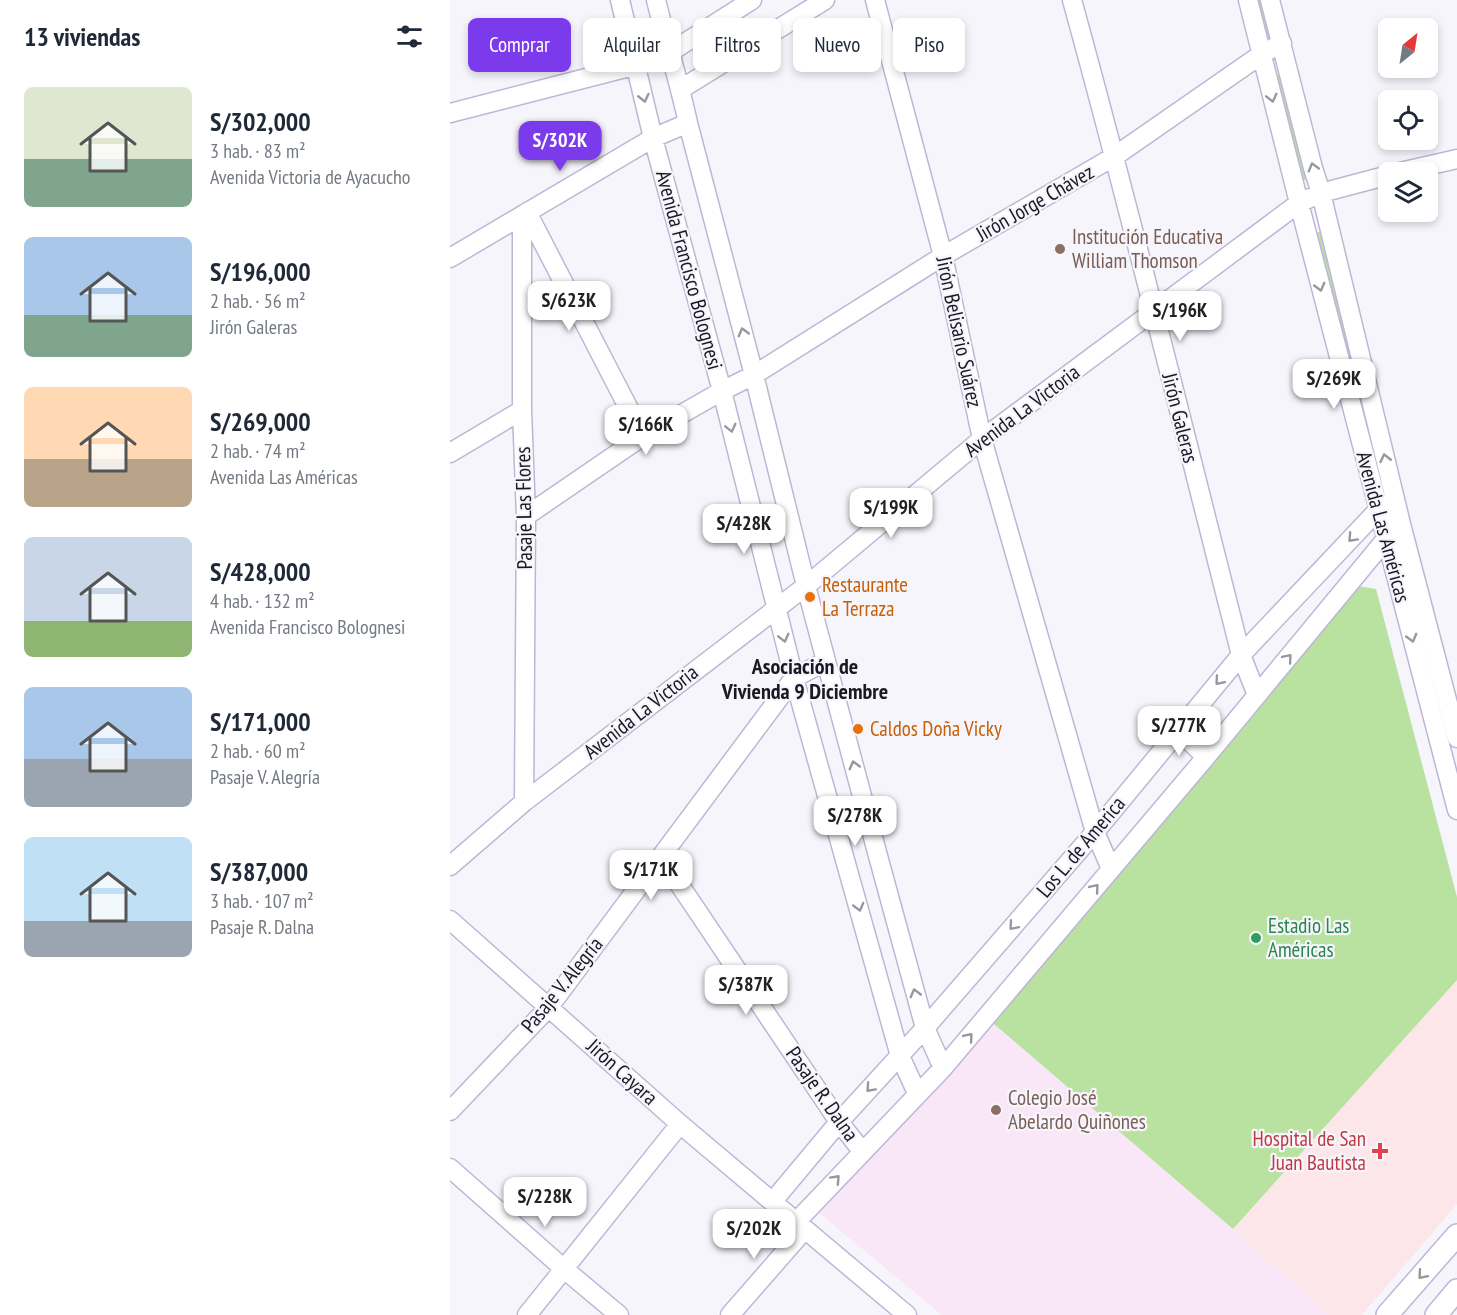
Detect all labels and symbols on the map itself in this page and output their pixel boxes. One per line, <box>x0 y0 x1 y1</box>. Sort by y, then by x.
north arrow <box>1378 18 1438 78</box>
one-way arrow <box>637 92 650 102</box>
one-way arrow <box>1265 92 1278 102</box>
pin: S/302K <box>511 121 609 172</box>
street label: Jirón Jorge Chávez <box>970 158 1099 248</box>
one-way arrow <box>1308 162 1321 172</box>
street label: Avenida Francisco Bolognesi <box>650 167 729 372</box>
place label: Institución Educativa William Thomson <box>1072 223 1223 274</box>
marker: Institución Educativa William Thomson <box>1053 242 1067 256</box>
street label: Jirón Belisario Suárez <box>930 253 989 410</box>
pin: S/623K <box>520 281 618 332</box>
one-way arrow <box>1313 281 1326 291</box>
pin: S/196K <box>1131 291 1229 342</box>
one-way arrow <box>737 327 750 337</box>
street label: Avenida La Victoria <box>959 358 1085 463</box>
pin: S/269K <box>1285 359 1383 410</box>
street label: Jirón Galeras <box>1156 369 1205 466</box>
pin: S/166K <box>597 405 695 456</box>
one-way arrow <box>724 423 737 433</box>
street label: Pasaje Las Flores <box>509 446 538 570</box>
street label: Avenida Las Américas <box>1350 448 1417 605</box>
one-way arrow <box>1379 453 1392 463</box>
pin: S/199K <box>842 488 940 539</box>
pin: S/428K <box>695 504 793 555</box>
one-way arrow <box>1348 531 1359 541</box>
place label: Restaurante La Terraza <box>822 571 908 622</box>
marker: Restaurante La Terraza <box>803 590 817 604</box>
one-way arrow <box>1405 632 1417 643</box>
one-way arrow <box>776 633 789 643</box>
district label: Asociación de Vivienda 9 Diciembre <box>721 652 888 705</box>
one-way arrow <box>1280 654 1291 665</box>
street label: Avenida La Victoria <box>578 659 703 765</box>
one-way arrow <box>1216 674 1227 685</box>
pin: S/277K <box>1130 706 1228 757</box>
place label: Caldos Doña Vicky <box>870 715 1002 742</box>
marker: Caldos Doña Vicky <box>851 722 865 736</box>
one-way arrow <box>848 760 861 770</box>
street label: Los L. de America <box>1030 790 1131 903</box>
pin: S/278K <box>806 796 904 847</box>
pin: S/171K <box>602 850 700 901</box>
one-way arrow <box>1088 884 1099 895</box>
one-way arrow <box>851 901 864 911</box>
place label: Estadio Las Américas <box>1268 912 1349 963</box>
one-way arrow <box>1009 919 1020 930</box>
street label: Pasaje V. Alegría <box>515 931 608 1038</box>
marker: Estadio Las Américas <box>1249 931 1263 945</box>
pin: S/387K <box>697 965 795 1016</box>
one-way arrow <box>910 988 923 998</box>
street label: Jirón Cayara <box>580 1032 663 1111</box>
one-way arrow <box>961 1033 972 1044</box>
street label: Pasaje R. Dalna <box>780 1041 865 1146</box>
one-way arrow <box>866 1081 877 1092</box>
place label: Colegio José Abelardo Quiñones <box>1008 1084 1146 1135</box>
marker: Colegio José Abelardo Quiñones <box>989 1103 1003 1117</box>
place label: Hospital de San Juan Bautista <box>1253 1125 1366 1176</box>
marker: Hospital de San Juan Bautista <box>1371 1142 1389 1160</box>
one-way arrow <box>828 1176 839 1187</box>
pin: S/228K <box>496 1177 594 1228</box>
pin: S/202K <box>705 1209 803 1260</box>
one-way arrow <box>1418 1268 1429 1279</box>

